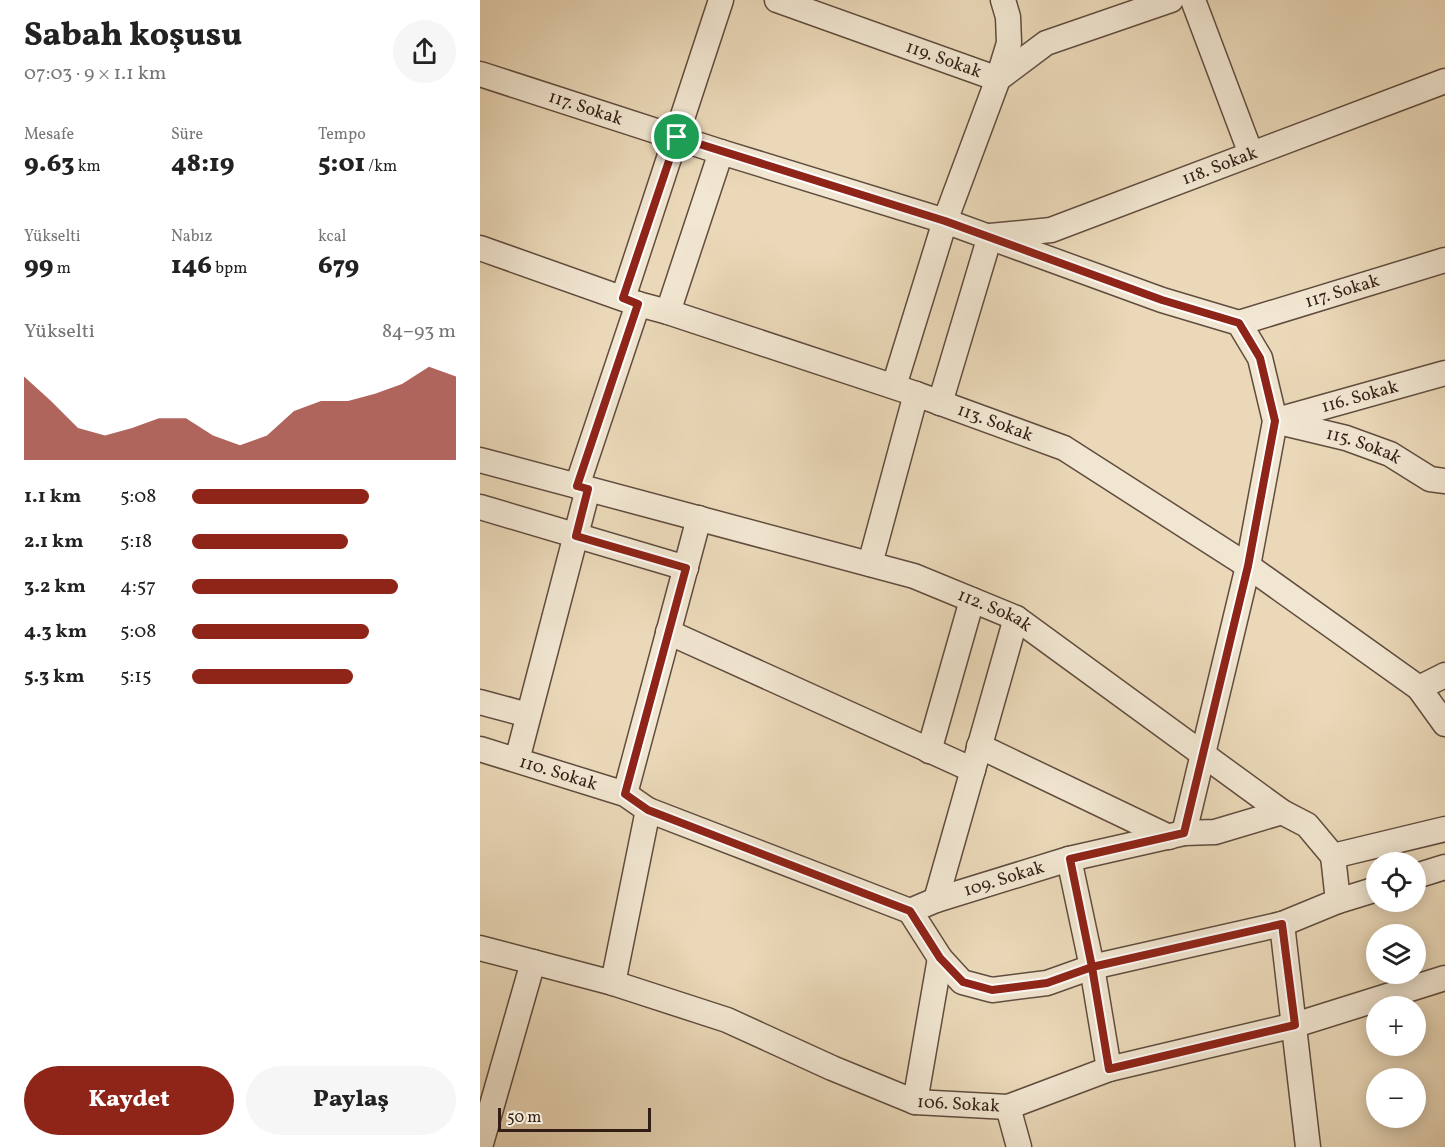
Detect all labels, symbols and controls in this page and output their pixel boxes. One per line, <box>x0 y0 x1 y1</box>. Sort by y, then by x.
text: Sabah koşusu <box>24 14 242 60</box>
button: share <box>393 20 456 83</box>
street label: 119. Sokak <box>902 34 985 85</box>
text: 07:03 · 9 × 1.1 km <box>24 60 166 88</box>
street label: 117. Sokak <box>545 84 626 132</box>
pin <box>651 111 702 162</box>
icon: arrive <box>660 120 693 153</box>
text: Mesafe <box>24 124 74 146</box>
text: Süre <box>171 124 203 146</box>
text: Tempo <box>318 124 366 146</box>
street label: 118. Sokak <box>1178 140 1261 192</box>
text: 9.63 <box>24 146 75 182</box>
text: 48:19 <box>171 146 234 182</box>
text: 5:01 <box>318 146 365 182</box>
text: km <box>75 156 101 178</box>
text: /km <box>365 156 397 178</box>
text: Yükselti <box>24 226 81 248</box>
text: Nabız <box>171 226 212 248</box>
text: kcal <box>318 226 346 248</box>
text: 99 <box>24 248 54 284</box>
text: 146 <box>171 248 212 284</box>
text: 679 <box>318 248 359 284</box>
text: m <box>54 258 71 280</box>
text: bpm <box>212 258 247 280</box>
street label: 117. Sokak <box>1302 268 1383 315</box>
text: Yükselti <box>24 318 95 346</box>
text: 84–93 m <box>382 318 456 346</box>
street label: 116. Sokak <box>1318 374 1401 419</box>
street label: 113. Sokak <box>954 398 1037 448</box>
street label: 115. Sokak <box>1323 421 1406 471</box>
text: 1.1 km <box>24 483 81 511</box>
text: 5:08 <box>120 483 157 511</box>
text: 2.1 km <box>24 528 84 556</box>
text: 5:18 <box>120 528 152 556</box>
text: 3.2 km <box>24 573 86 601</box>
text: 4:57 <box>120 573 156 601</box>
street label: 112. Sokak <box>954 583 1037 638</box>
text: 4.3 km <box>24 618 87 646</box>
text: 5:08 <box>120 618 157 646</box>
text: 5.3 km <box>24 663 85 691</box>
text: 5:15 <box>120 663 152 691</box>
street label: 110. Sokak <box>516 749 601 797</box>
map controls <box>1366 852 1426 1128</box>
button: locate <box>1366 852 1426 912</box>
street label: 109. Sokak <box>961 855 1048 903</box>
button: layers <box>1366 924 1426 984</box>
button: + <box>1366 996 1426 1056</box>
button: Kaydet <box>24 1066 234 1135</box>
button: Paylaş <box>246 1066 456 1135</box>
button: − <box>1366 1068 1426 1128</box>
street label: 106. Sokak <box>916 1090 1001 1119</box>
scale bar <box>498 1105 651 1132</box>
text: 50 m <box>507 1107 541 1129</box>

